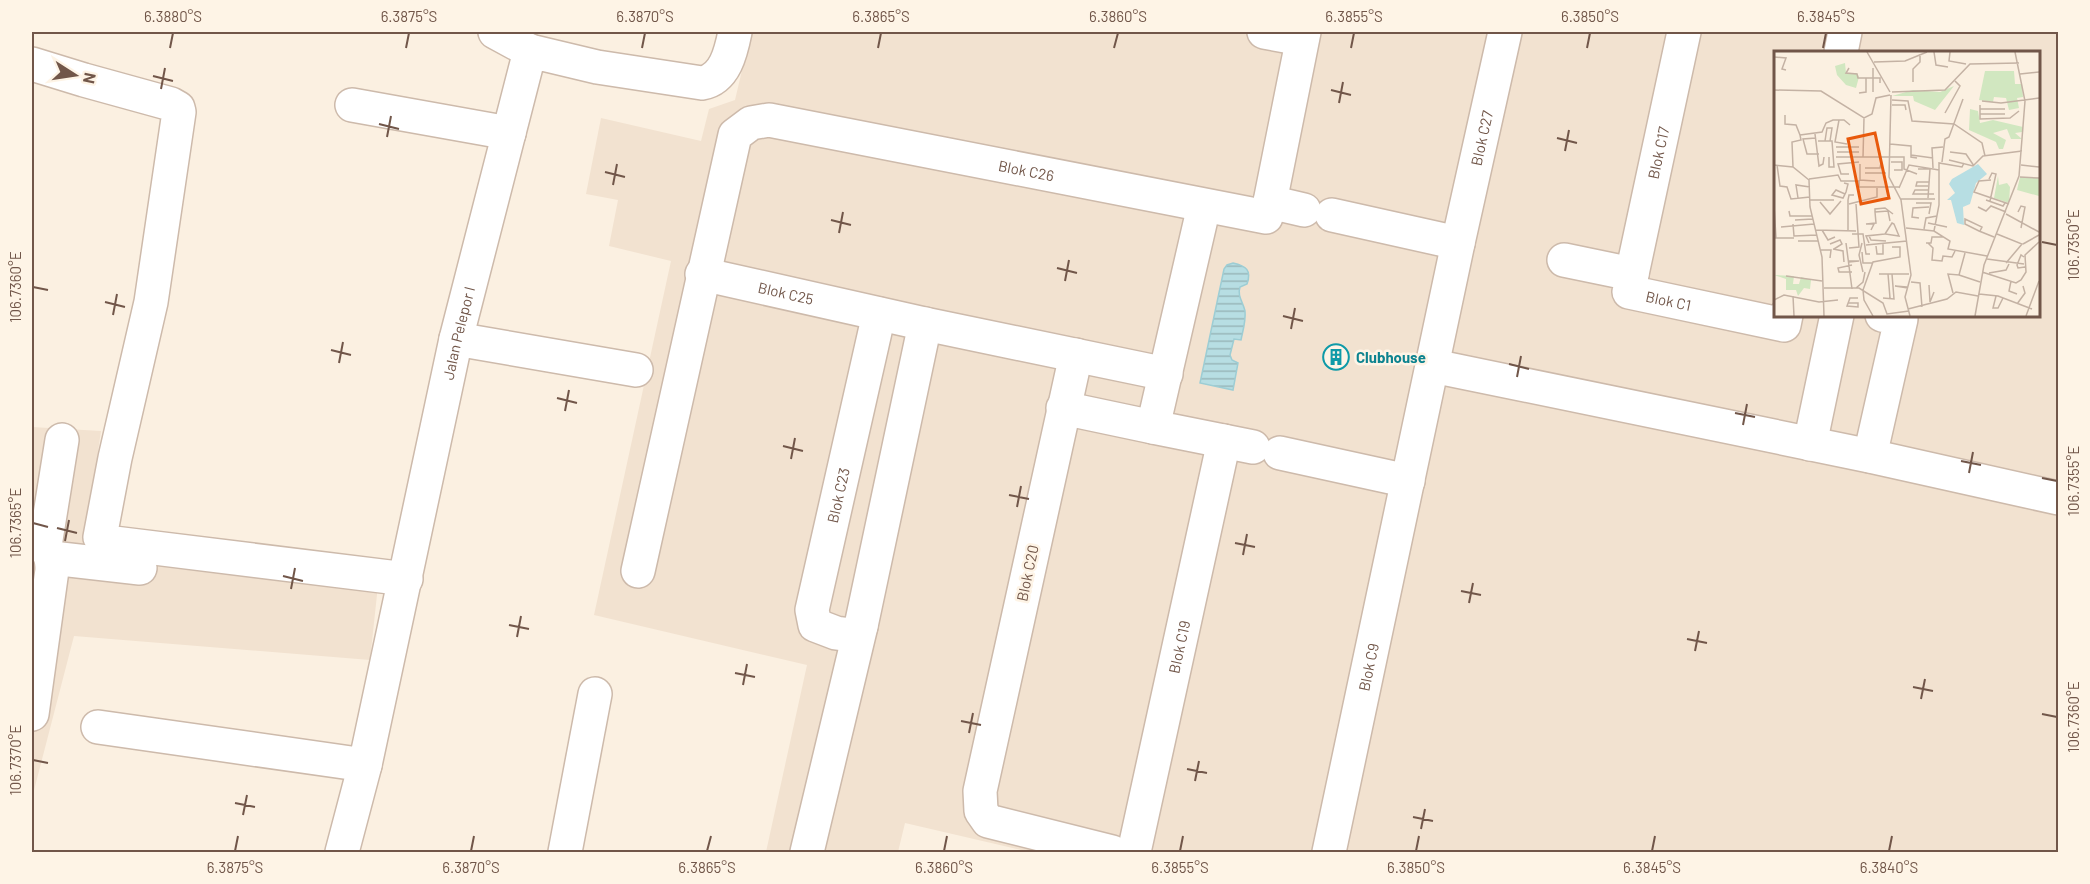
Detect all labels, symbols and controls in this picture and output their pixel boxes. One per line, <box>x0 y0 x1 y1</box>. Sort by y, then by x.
text: 6.3880°S <box>144 7 202 25</box>
text: 6.3875°S <box>381 7 437 25</box>
text: 6.3870°S <box>616 7 674 25</box>
text: 6.3865°S <box>852 7 910 25</box>
text: 6.3860°S <box>1089 7 1147 25</box>
text: 6.3855°S <box>1325 7 1383 25</box>
text: 6.3850°S <box>1561 7 1619 25</box>
text: 6.3845°S <box>1797 7 1855 25</box>
north arrow <box>45 45 105 105</box>
inset map <box>1774 51 2039 316</box>
text: N <box>80 71 101 85</box>
street label: Blok C27 <box>1467 109 1496 167</box>
street label: Blok C17 <box>1644 125 1672 181</box>
street label: Blok C26 <box>997 156 1056 184</box>
text: 106.7350°E <box>2064 209 2082 281</box>
text: 106.7360°E <box>6 251 24 323</box>
street label: Blok C25 <box>756 278 815 308</box>
street label: Jalan Pelepor I <box>439 284 478 381</box>
street label: Blok C1 <box>1644 287 1693 314</box>
building icon: Clubhouse <box>1321 342 1351 372</box>
place label: Clubhouse <box>1356 348 1426 366</box>
text: 106.7355°E <box>2064 446 2082 516</box>
street label: Blok C23 <box>823 466 853 525</box>
text: 106.7365°E <box>6 488 24 558</box>
street label: Blok C20 <box>1012 543 1042 603</box>
street label: Blok C19 <box>1164 619 1193 675</box>
street label: Blok C9 <box>1354 642 1382 693</box>
text: 106.7360°E <box>2064 681 2082 753</box>
text: 106.7370°E <box>6 725 24 795</box>
text: 6.3875°S <box>207 858 263 876</box>
text: 6.3870°S <box>442 858 500 876</box>
text: 6.3865°S <box>678 858 736 876</box>
text: 6.3860°S <box>915 858 973 876</box>
text: 6.3855°S <box>1151 858 1209 876</box>
text: 6.3850°S <box>1387 858 1445 876</box>
text: 6.3845°S <box>1623 858 1681 876</box>
text: 6.3840°S <box>1860 858 1918 876</box>

